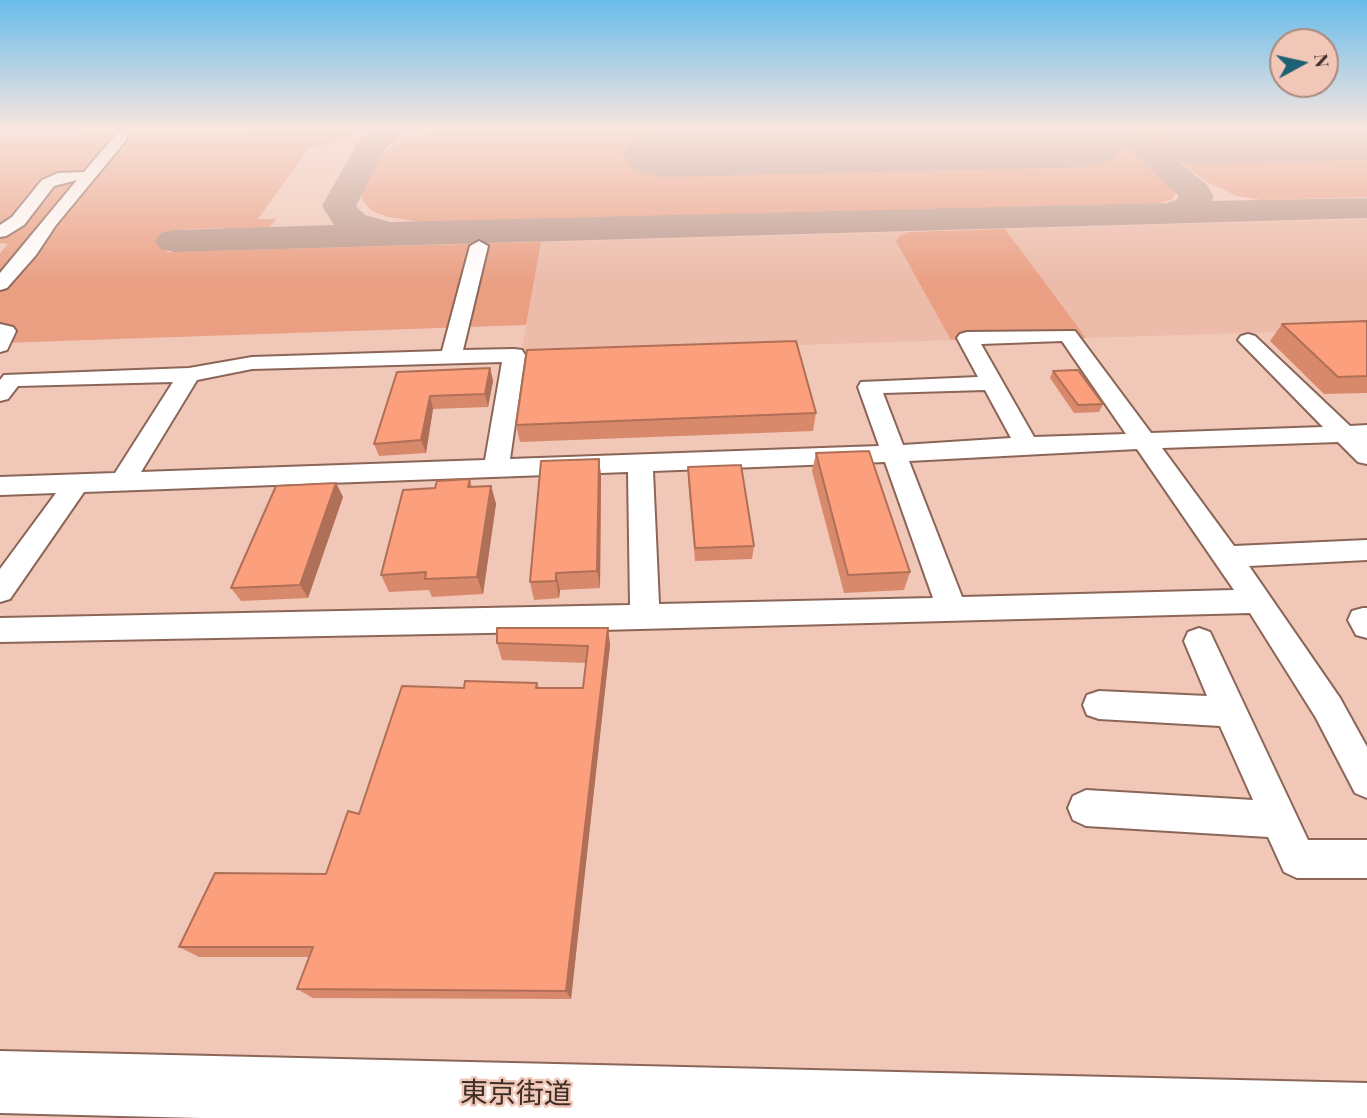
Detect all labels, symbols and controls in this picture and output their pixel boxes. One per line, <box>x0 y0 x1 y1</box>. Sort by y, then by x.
north arrow <box>1269 28 1339 98</box>
text: N <box>1309 52 1337 69</box>
street label: 東京街道 <box>460 1076 572 1112</box>

